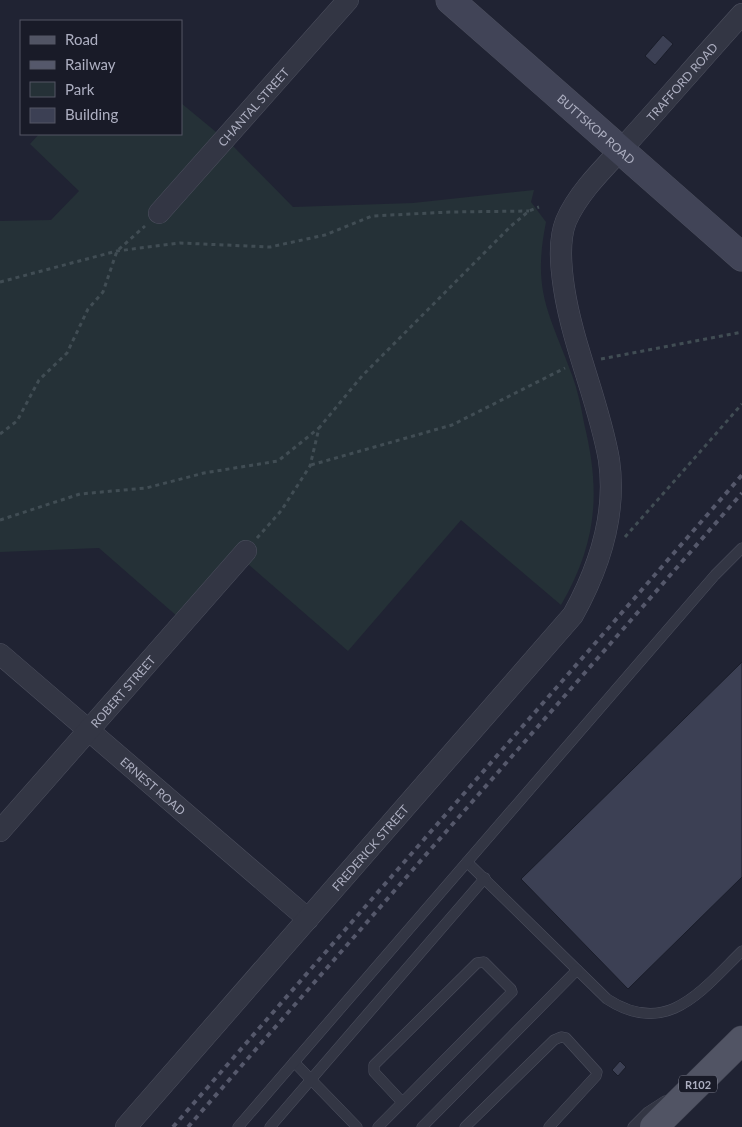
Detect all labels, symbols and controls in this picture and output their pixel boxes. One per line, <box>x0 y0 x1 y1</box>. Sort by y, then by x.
legend <box>20 20 182 135</box>
text: Road <box>65 30 98 48</box>
street label: TRAFFORD ROAD <box>643 39 720 124</box>
text: Railway <box>65 55 116 73</box>
street label: CHANTAL STREET <box>214 64 292 149</box>
text: Park <box>65 80 95 98</box>
street label: BUTTSKOP ROAD <box>555 91 638 167</box>
text: Building <box>65 105 118 123</box>
street label: ROBERT STREET <box>87 652 158 730</box>
street label: ERNEST ROAD <box>118 754 189 818</box>
street label: FREDERICK STREET <box>328 801 412 894</box>
road number: R102 <box>679 1076 717 1092</box>

